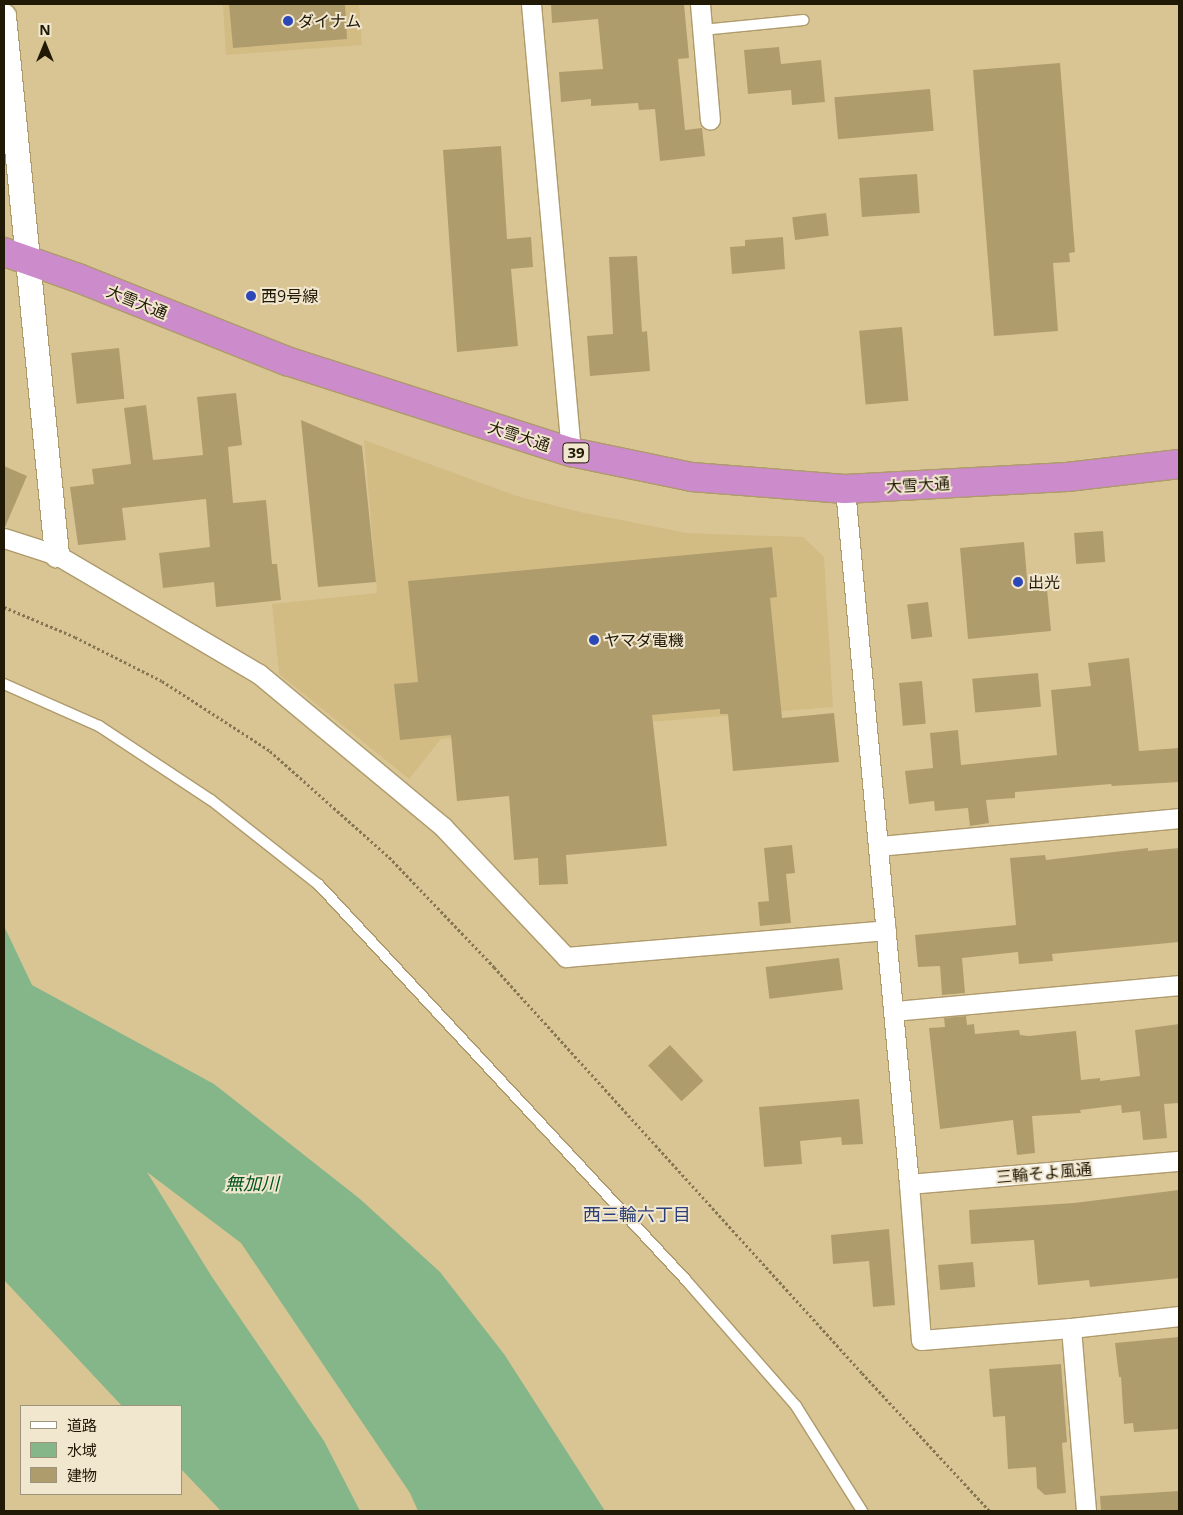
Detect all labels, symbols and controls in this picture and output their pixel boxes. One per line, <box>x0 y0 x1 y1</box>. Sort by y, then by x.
place label: ダイナム <box>298 11 362 31</box>
marker: ダイナム <box>282 15 294 27</box>
north arrow <box>20 20 70 70</box>
text: N <box>39 20 51 39</box>
street label: 大雪大通 <box>104 281 170 323</box>
place label: 西9号線 <box>261 286 318 306</box>
marker: 西9号線 <box>245 290 257 302</box>
street label: 大雪大通 <box>486 417 552 455</box>
road number: 39 <box>562 440 590 466</box>
street label: 大雪大通 <box>886 474 950 496</box>
place label: 出光 <box>1028 572 1060 592</box>
marker: 出光 <box>1012 576 1024 588</box>
place label: ヤマダ電機 <box>604 630 684 650</box>
marker: ヤマダ電機 <box>588 634 600 646</box>
street label: 三輪そよ風通 <box>995 1159 1093 1187</box>
water label: 無加川 <box>225 1172 279 1194</box>
district label: 西三輪六丁目 <box>583 1203 691 1225</box>
legend <box>20 1405 182 1495</box>
text: 道路 <box>67 1415 97 1435</box>
text: 水域 <box>67 1440 97 1460</box>
text: 建物 <box>67 1465 97 1485</box>

